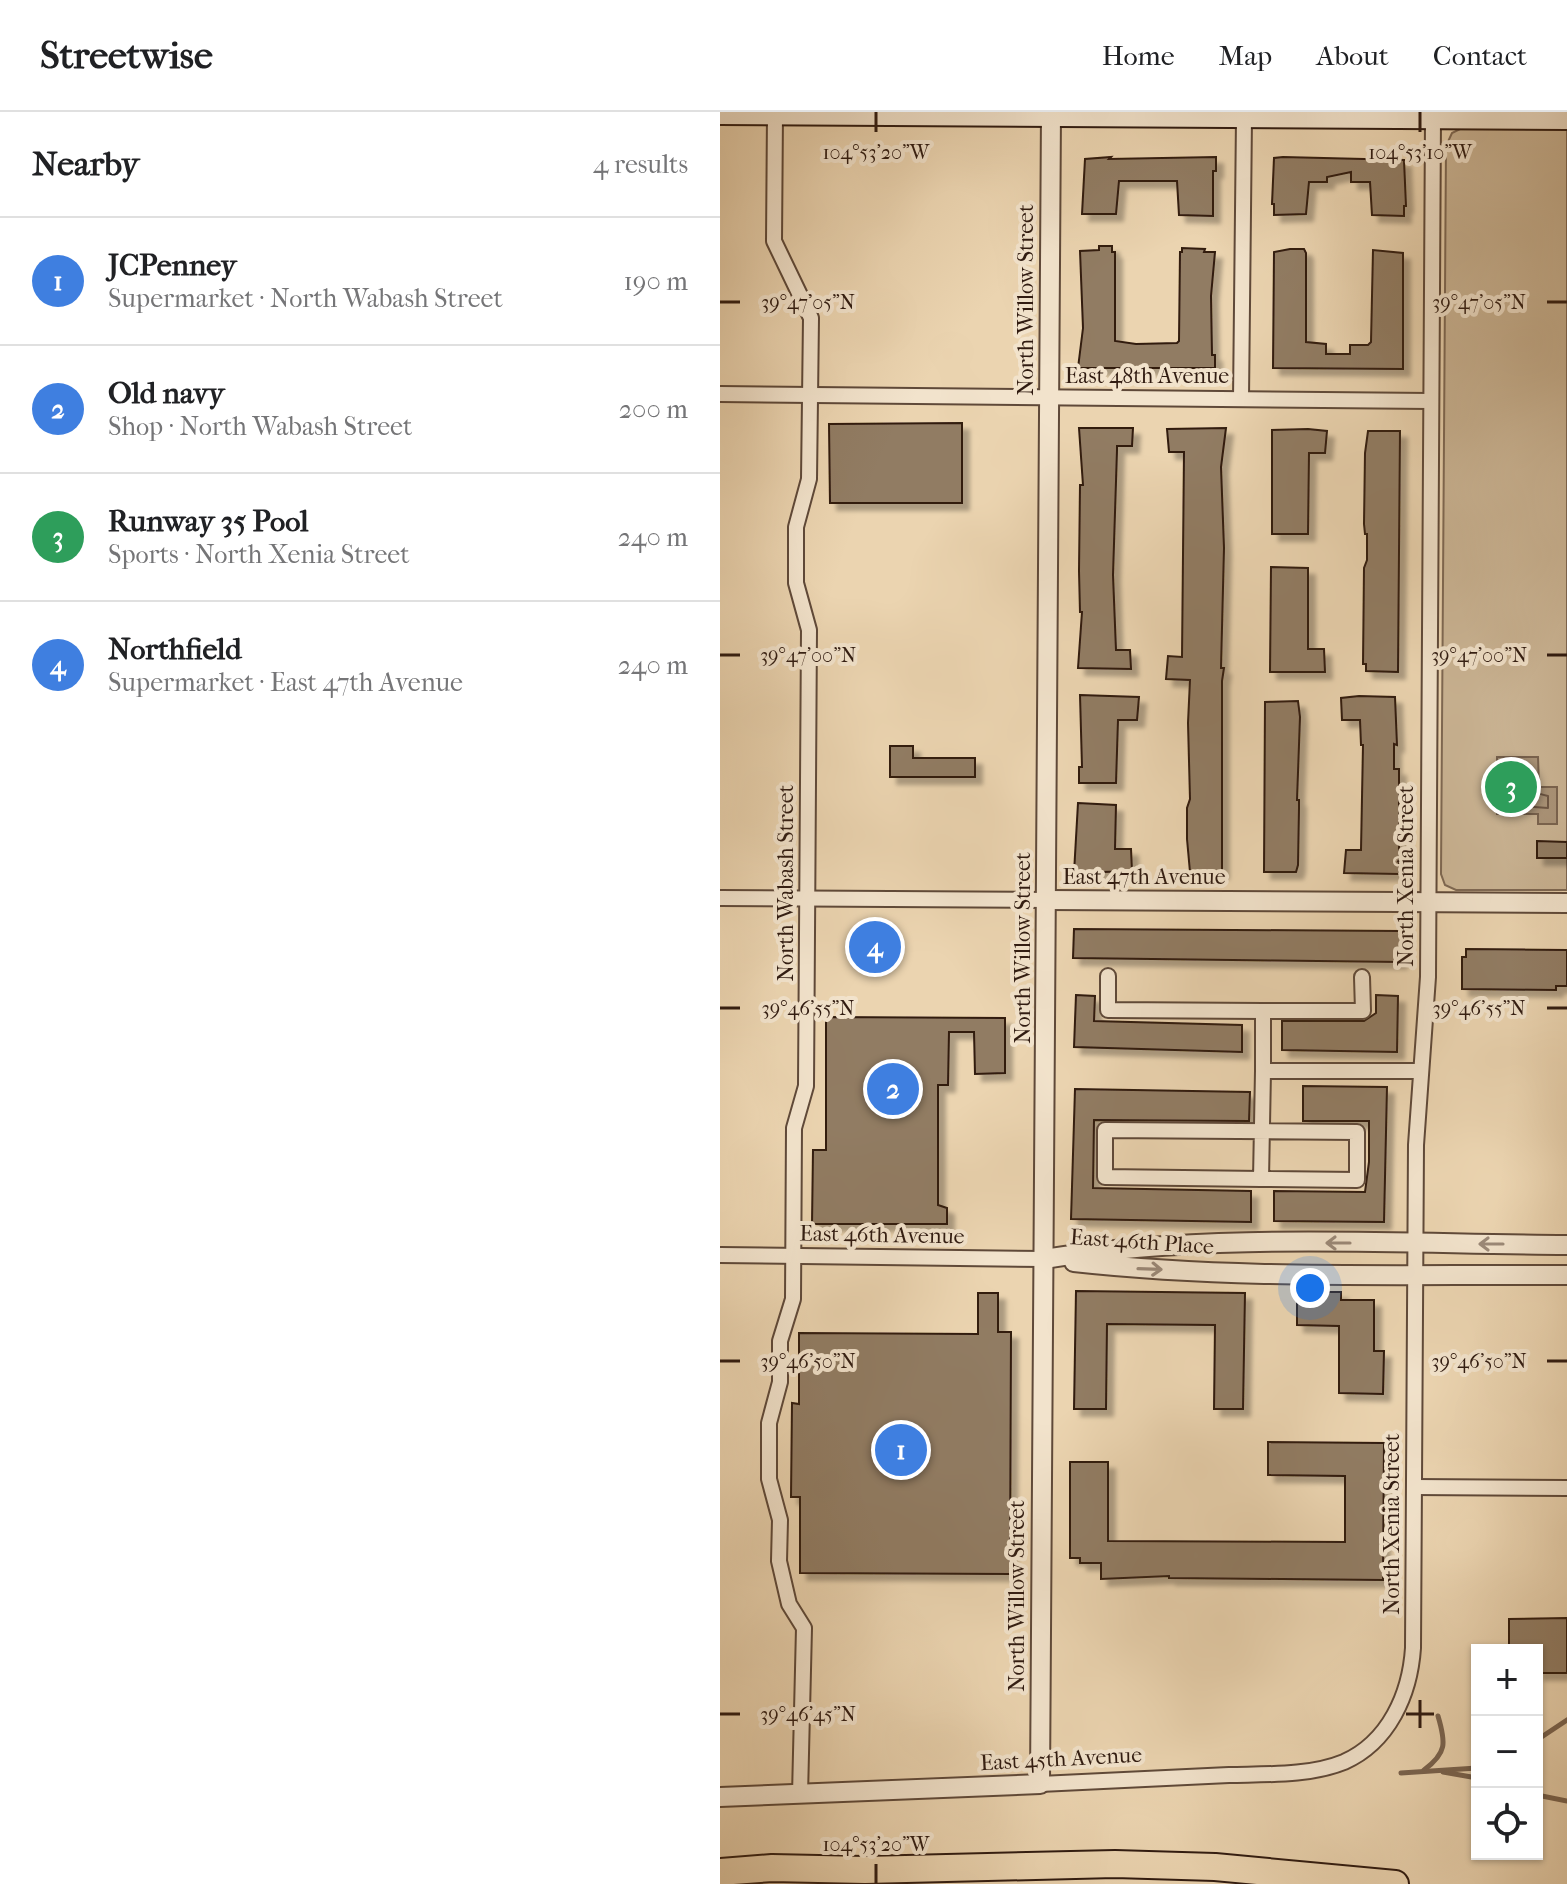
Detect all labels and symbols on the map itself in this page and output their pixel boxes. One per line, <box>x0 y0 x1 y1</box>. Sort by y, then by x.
text: 104°53'20"W <box>823 141 931 164</box>
text: 104°53'10"W <box>1368 141 1473 164</box>
street label: North Willow Street <box>1013 204 1039 396</box>
text: 39°47'05"N <box>761 291 855 314</box>
text: 39°47'05"N <box>1432 291 1526 314</box>
street label: East 48th Avenue <box>1065 363 1229 389</box>
text: 39°47'00"N <box>760 644 856 667</box>
text: 39°47'00"N <box>1431 644 1527 667</box>
pin: 3 <box>1485 757 1537 817</box>
street label: North Wabash Street <box>773 784 799 981</box>
street label: North Xenia Street <box>1393 785 1419 967</box>
street label: North Willow Street <box>1010 852 1036 1044</box>
street label: East 47th Avenue <box>1062 864 1226 890</box>
pin: 4 <box>849 917 901 977</box>
text: 39°46'55"N <box>761 997 855 1020</box>
text: 39°46'55"N <box>1432 997 1526 1020</box>
pin: 2 <box>867 1059 919 1119</box>
street label: East 46th Avenue <box>799 1221 965 1249</box>
street label: East 46th Place <box>1069 1224 1215 1260</box>
one-way arrow <box>1325 1235 1352 1251</box>
one-way arrow <box>1478 1236 1505 1252</box>
one-way arrow <box>1136 1262 1163 1277</box>
your location <box>1290 1268 1330 1308</box>
text: 39°46'50"N <box>760 1350 856 1373</box>
text: 39°46'50"N <box>1431 1350 1527 1373</box>
pin: 1 <box>875 1420 927 1480</box>
street label: North Xenia Street <box>1379 1433 1405 1615</box>
street label: North Willow Street <box>1004 1500 1030 1692</box>
text: 39°46'45"N <box>760 1703 856 1726</box>
street label: East 45th Avenue <box>979 1742 1143 1776</box>
text: 104°53'20"W <box>823 1833 931 1856</box>

